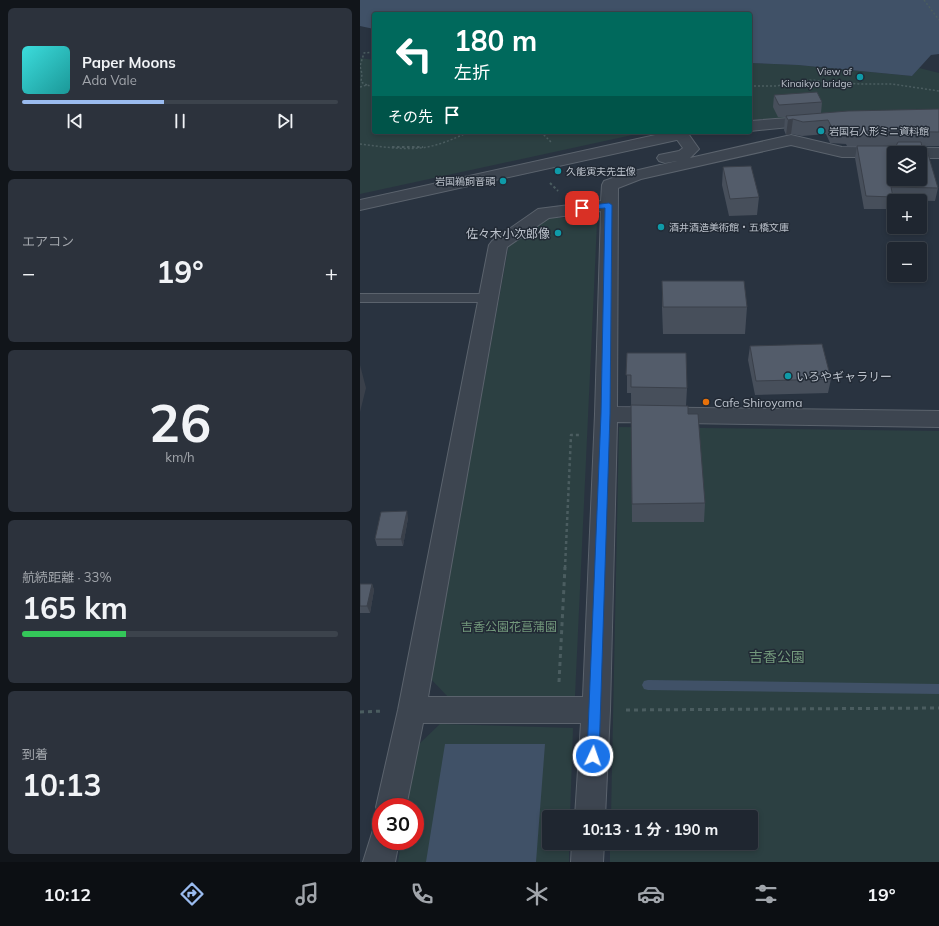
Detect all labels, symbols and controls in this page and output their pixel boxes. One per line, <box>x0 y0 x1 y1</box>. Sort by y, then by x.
text: 180 m <box>454 23 537 58</box>
icon: left <box>388 28 440 80</box>
text: Paper Moons <box>82 53 176 72</box>
text: 左折 <box>454 61 490 84</box>
place label: View of Kinaikyo bridge <box>781 65 853 90</box>
text: Ada Vale <box>82 72 137 88</box>
marker: View of Kinaikyo bridge <box>855 72 865 82</box>
icon: arrive <box>441 104 463 126</box>
text: その先 <box>388 107 433 126</box>
icon: previous <box>64 110 86 132</box>
icon: pause <box>169 110 191 132</box>
icon: next <box>274 110 296 132</box>
place label: 岩国石人形ミニ資料館 <box>829 125 929 138</box>
marker: 岩国石人形ミニ資料館 <box>816 126 826 136</box>
map controls <box>887 146 927 282</box>
button: layers <box>887 146 927 186</box>
place label: 久能寅夫先生像 <box>566 165 636 178</box>
marker: 久能寅夫先生像 <box>553 166 563 176</box>
place label: 岩国鵜飼音頭 <box>435 175 496 188</box>
marker: 岩国鵜飼音頭 <box>498 176 508 186</box>
pin <box>565 191 599 225</box>
button: + <box>887 194 927 234</box>
icon: arrive <box>571 197 593 219</box>
place label: 酒井酒造美術館・五橋文庫 <box>669 221 789 234</box>
marker: 酒井酒造美術館・五橋文庫 <box>656 222 666 232</box>
place label: 佐々木小次郎像 <box>466 226 550 241</box>
marker: 佐々木小次郎像 <box>553 228 563 238</box>
text: エアコン <box>22 233 74 249</box>
button: − <box>887 242 927 282</box>
text: 19° <box>156 253 204 291</box>
text: − <box>22 259 35 287</box>
text: + <box>325 259 338 287</box>
place label: いろやギャラリー <box>796 369 892 384</box>
marker: いろやギャラリー <box>783 371 793 381</box>
text: 26 <box>149 390 211 455</box>
place label: Cafe Shiroyama <box>714 395 802 410</box>
marker: Cafe Shiroyama <box>701 397 711 407</box>
text: km/h <box>165 449 195 465</box>
text: 航続距離 · 33% <box>22 569 112 585</box>
text: 165 km <box>22 589 128 627</box>
park label: 吉香公園花菖蒲園 <box>461 619 557 634</box>
park label: 吉香公園 <box>749 648 805 666</box>
position arrow <box>572 735 614 777</box>
text: 到着 <box>22 746 48 762</box>
text: 10:13 <box>22 766 101 804</box>
speed limit sign: 30 <box>372 798 424 850</box>
text: 10:13 · 1 分 · 190 m <box>582 820 718 839</box>
icon: directions <box>178 880 206 908</box>
icon: music <box>293 880 321 908</box>
icon: phone <box>408 880 436 908</box>
icon: climate <box>523 880 551 908</box>
icon: car <box>637 880 665 908</box>
icon: filters <box>752 880 780 908</box>
text: 10:12 <box>43 883 91 906</box>
text: 19° <box>867 883 896 906</box>

